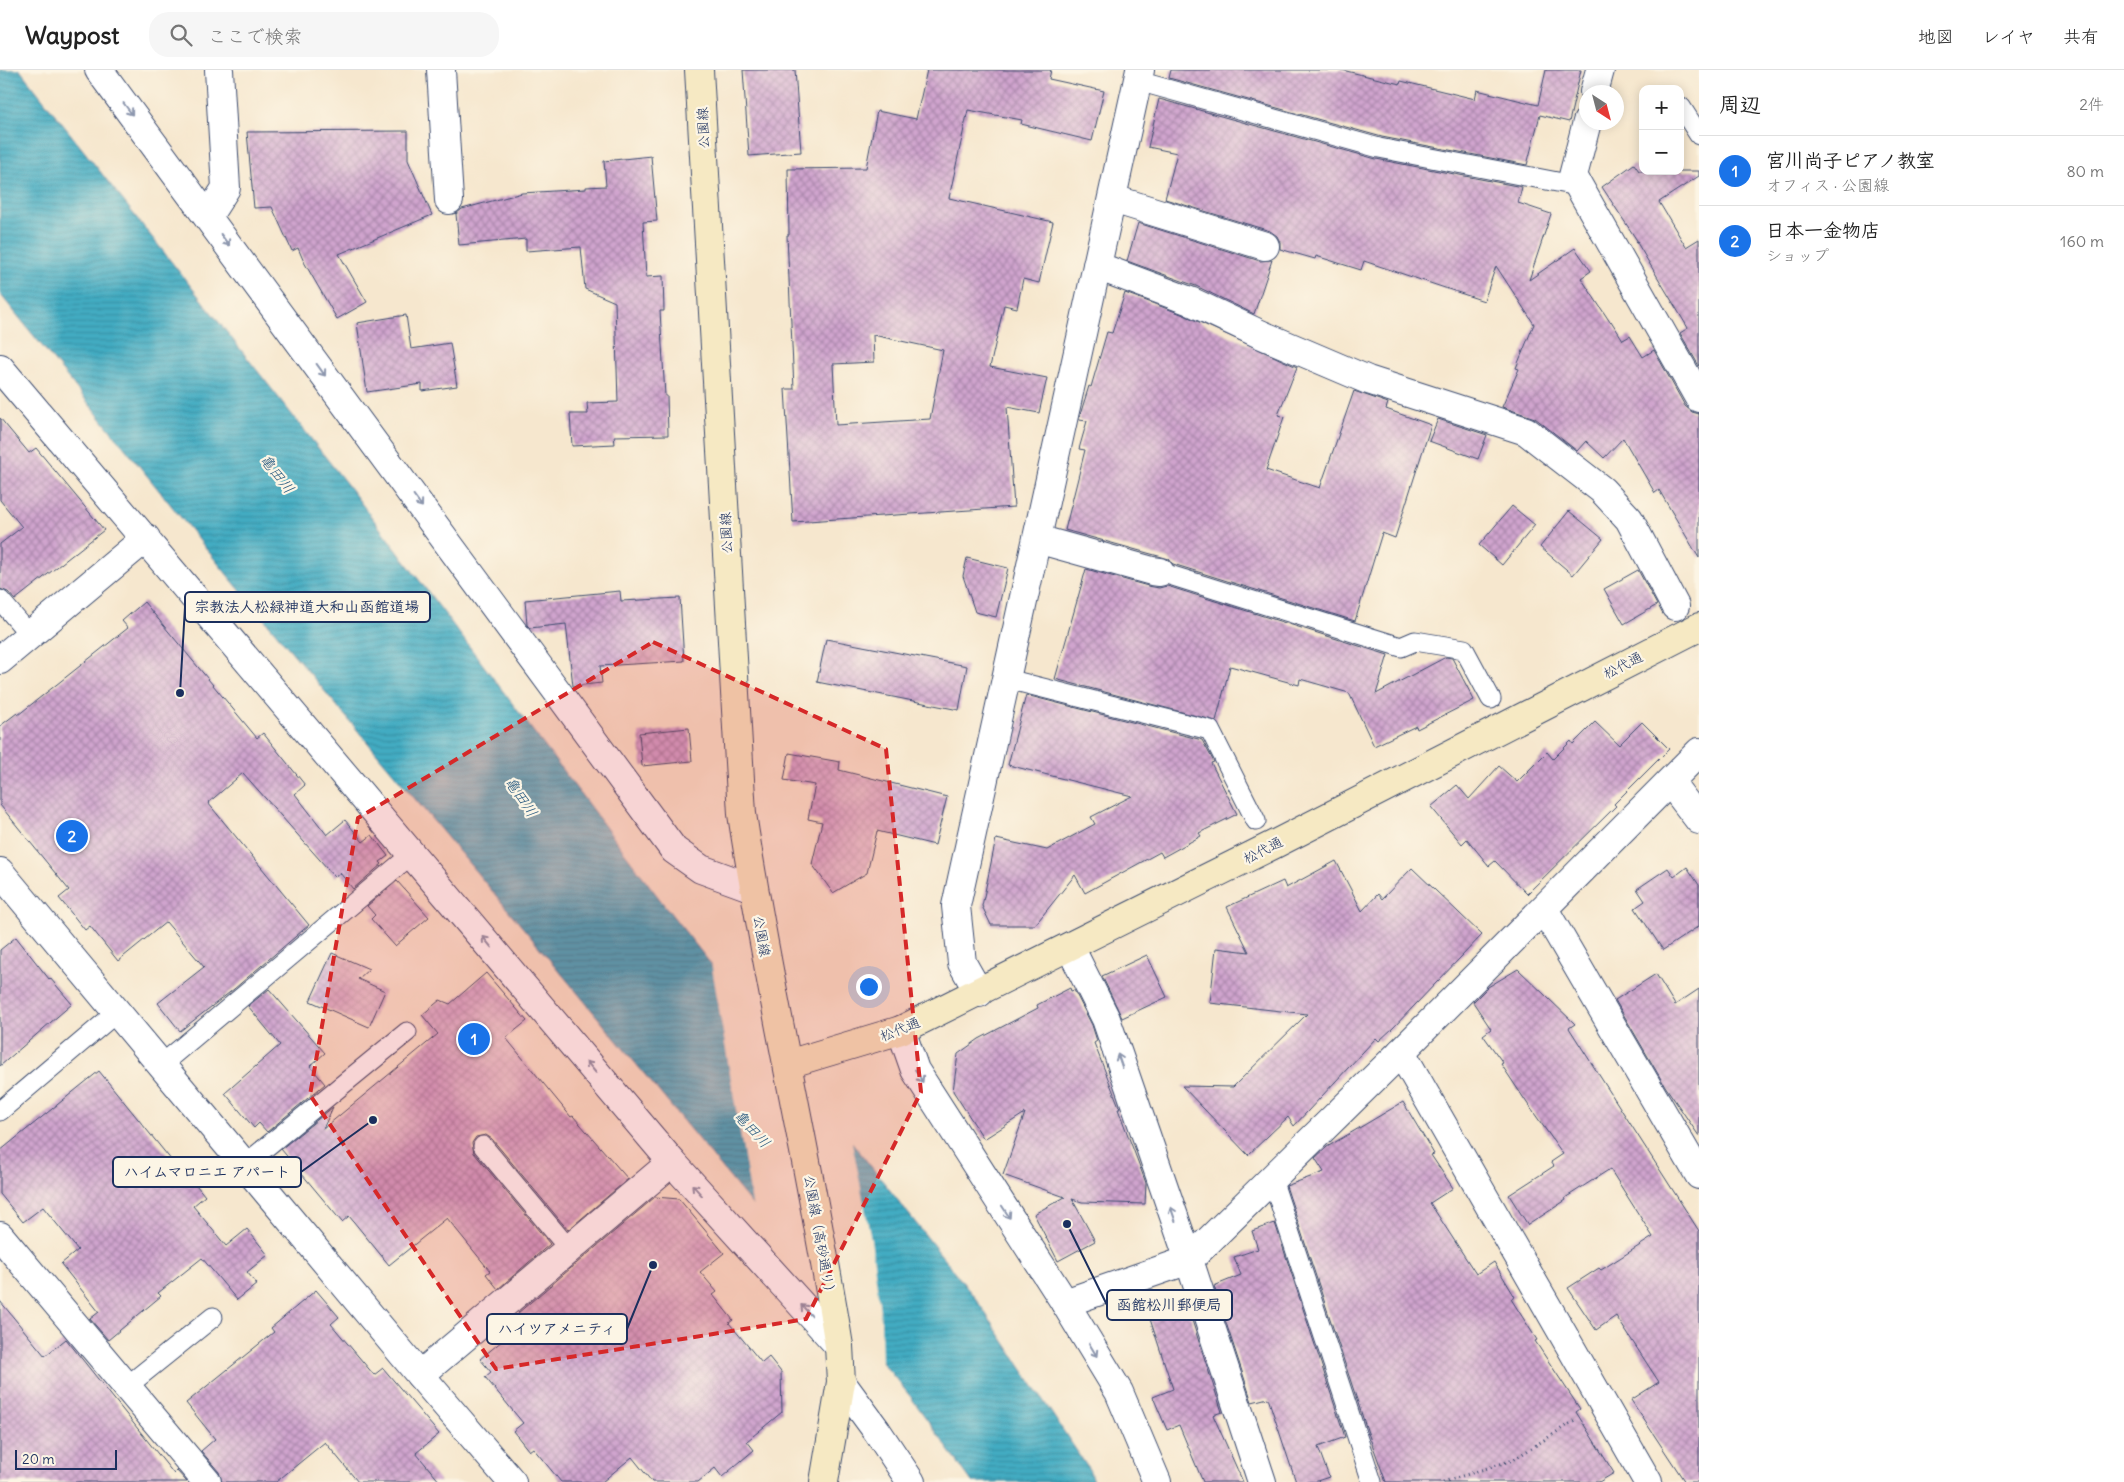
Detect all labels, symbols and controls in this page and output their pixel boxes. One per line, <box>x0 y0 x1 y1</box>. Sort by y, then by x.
search box <box>149 12 499 57</box>
text: Waypost <box>25 20 119 50</box>
icon: search <box>167 21 195 49</box>
text: ここで検索 <box>207 24 302 48</box>
text: 地図 <box>1918 25 1954 48</box>
text: レイヤ <box>1982 25 2035 48</box>
text: 共有 <box>2063 25 2099 48</box>
north arrow <box>1579 85 1624 130</box>
map controls <box>1639 85 1684 175</box>
button: + <box>1639 85 1684 130</box>
text: 周辺 <box>1719 91 1761 118</box>
text: 2件 <box>2079 94 2104 114</box>
one-way arrow <box>123 102 133 116</box>
street label: 公園線 <box>693 107 713 149</box>
button: − <box>1639 130 1684 175</box>
text: 宮川尚子ピアノ教室 <box>1766 148 1935 172</box>
text: 1 <box>1732 161 1738 181</box>
text: 80 m <box>2066 161 2104 181</box>
text: オフィス · 公園線 <box>1766 175 1889 195</box>
text: 日本一金物店 <box>1766 218 1880 242</box>
text: 2 <box>1731 231 1739 251</box>
text: 160 m <box>2060 231 2104 251</box>
one-way arrow <box>220 233 230 247</box>
text: ショップ <box>1766 245 1829 265</box>
one-way arrow <box>316 363 327 376</box>
water label: 亀田川 <box>256 450 299 497</box>
one-way arrow <box>413 494 423 508</box>
street label: 公園線 <box>716 512 736 554</box>
callout: 宗教法人松緑神道大和山函館道場 <box>185 592 430 622</box>
text: 宗教法人松緑神道大和山函館道場 <box>194 597 420 616</box>
street label: 松代通 <box>1600 647 1646 683</box>
water label: 亀田川 <box>501 773 542 821</box>
pin: 2 <box>56 817 88 855</box>
street label: 松代通 <box>1240 832 1286 868</box>
street label: 公園線 <box>749 914 775 958</box>
one-way arrow <box>481 936 492 949</box>
your location <box>856 974 882 1000</box>
street label: 松代通 <box>877 1013 923 1045</box>
pin: 1 <box>458 1020 490 1058</box>
one-way arrow <box>1115 1053 1124 1069</box>
one-way arrow <box>586 1060 597 1073</box>
one-way arrow <box>914 1068 924 1082</box>
water label: 亀田川 <box>730 1106 775 1152</box>
callout: ハイムマロニエ アパート <box>113 1157 301 1187</box>
text: ハイムマロニエ アパート <box>124 1162 290 1181</box>
street label: 公園線（高砂通り） <box>800 1173 840 1301</box>
one-way arrow <box>691 1183 703 1196</box>
one-way arrow <box>1002 1205 1012 1219</box>
one-way arrow <box>1168 1207 1178 1223</box>
callout: 函館松川郵便局 <box>1107 1290 1232 1320</box>
text: 函館松川郵便局 <box>1116 1295 1222 1314</box>
one-way arrow <box>800 1304 812 1317</box>
callout: ハイツアメニティ <box>487 1314 627 1344</box>
text: ハイツアメニティ <box>498 1319 616 1338</box>
one-way arrow <box>1088 1342 1098 1356</box>
scale bar <box>15 1447 118 1470</box>
text: 20 m <box>22 1450 55 1468</box>

